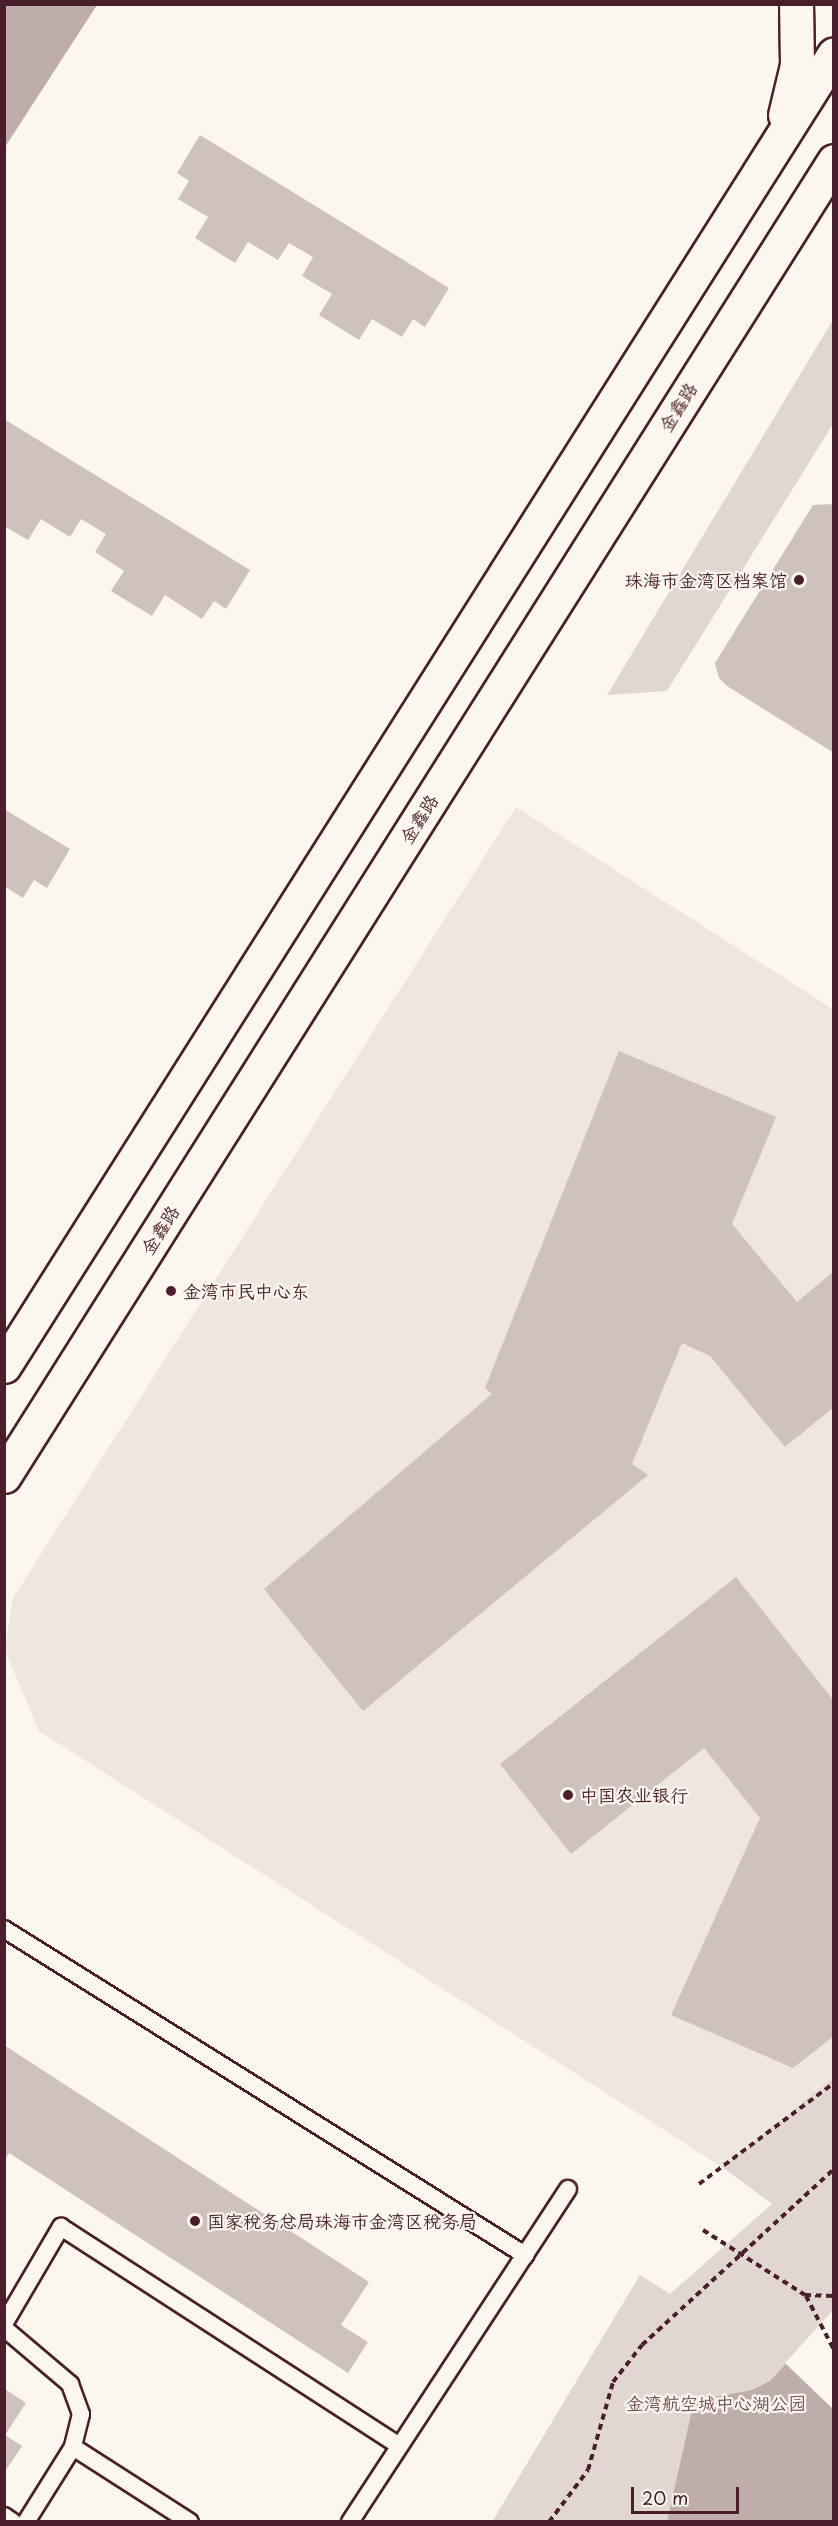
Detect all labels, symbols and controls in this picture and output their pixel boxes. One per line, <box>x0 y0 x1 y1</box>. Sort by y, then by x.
street label: 金鑫路 <box>655 378 701 436</box>
place label: 珠海市金湾区档案馆 <box>625 569 787 591</box>
marker: 珠海市金湾区档案馆 <box>792 573 806 587</box>
street label: 金鑫路 <box>396 790 442 848</box>
street label: 金鑫路 <box>137 1201 183 1259</box>
place label: 金湾市民中心东 <box>183 1280 309 1302</box>
marker: 金湾市民中心东 <box>164 1284 178 1298</box>
place label: 中国农业银行 <box>580 1784 688 1806</box>
marker: 中国农业银行 <box>561 1788 575 1802</box>
place label: 国家税务总局珠海市金湾区税务局 <box>207 2210 477 2232</box>
marker: 国家税务总局珠海市金湾区税务局 <box>188 2214 202 2228</box>
park label: 金湾航空城中心湖公园 <box>626 2392 806 2414</box>
scale bar <box>634 2475 742 2513</box>
text: 20 m <box>642 2484 688 2511</box>

